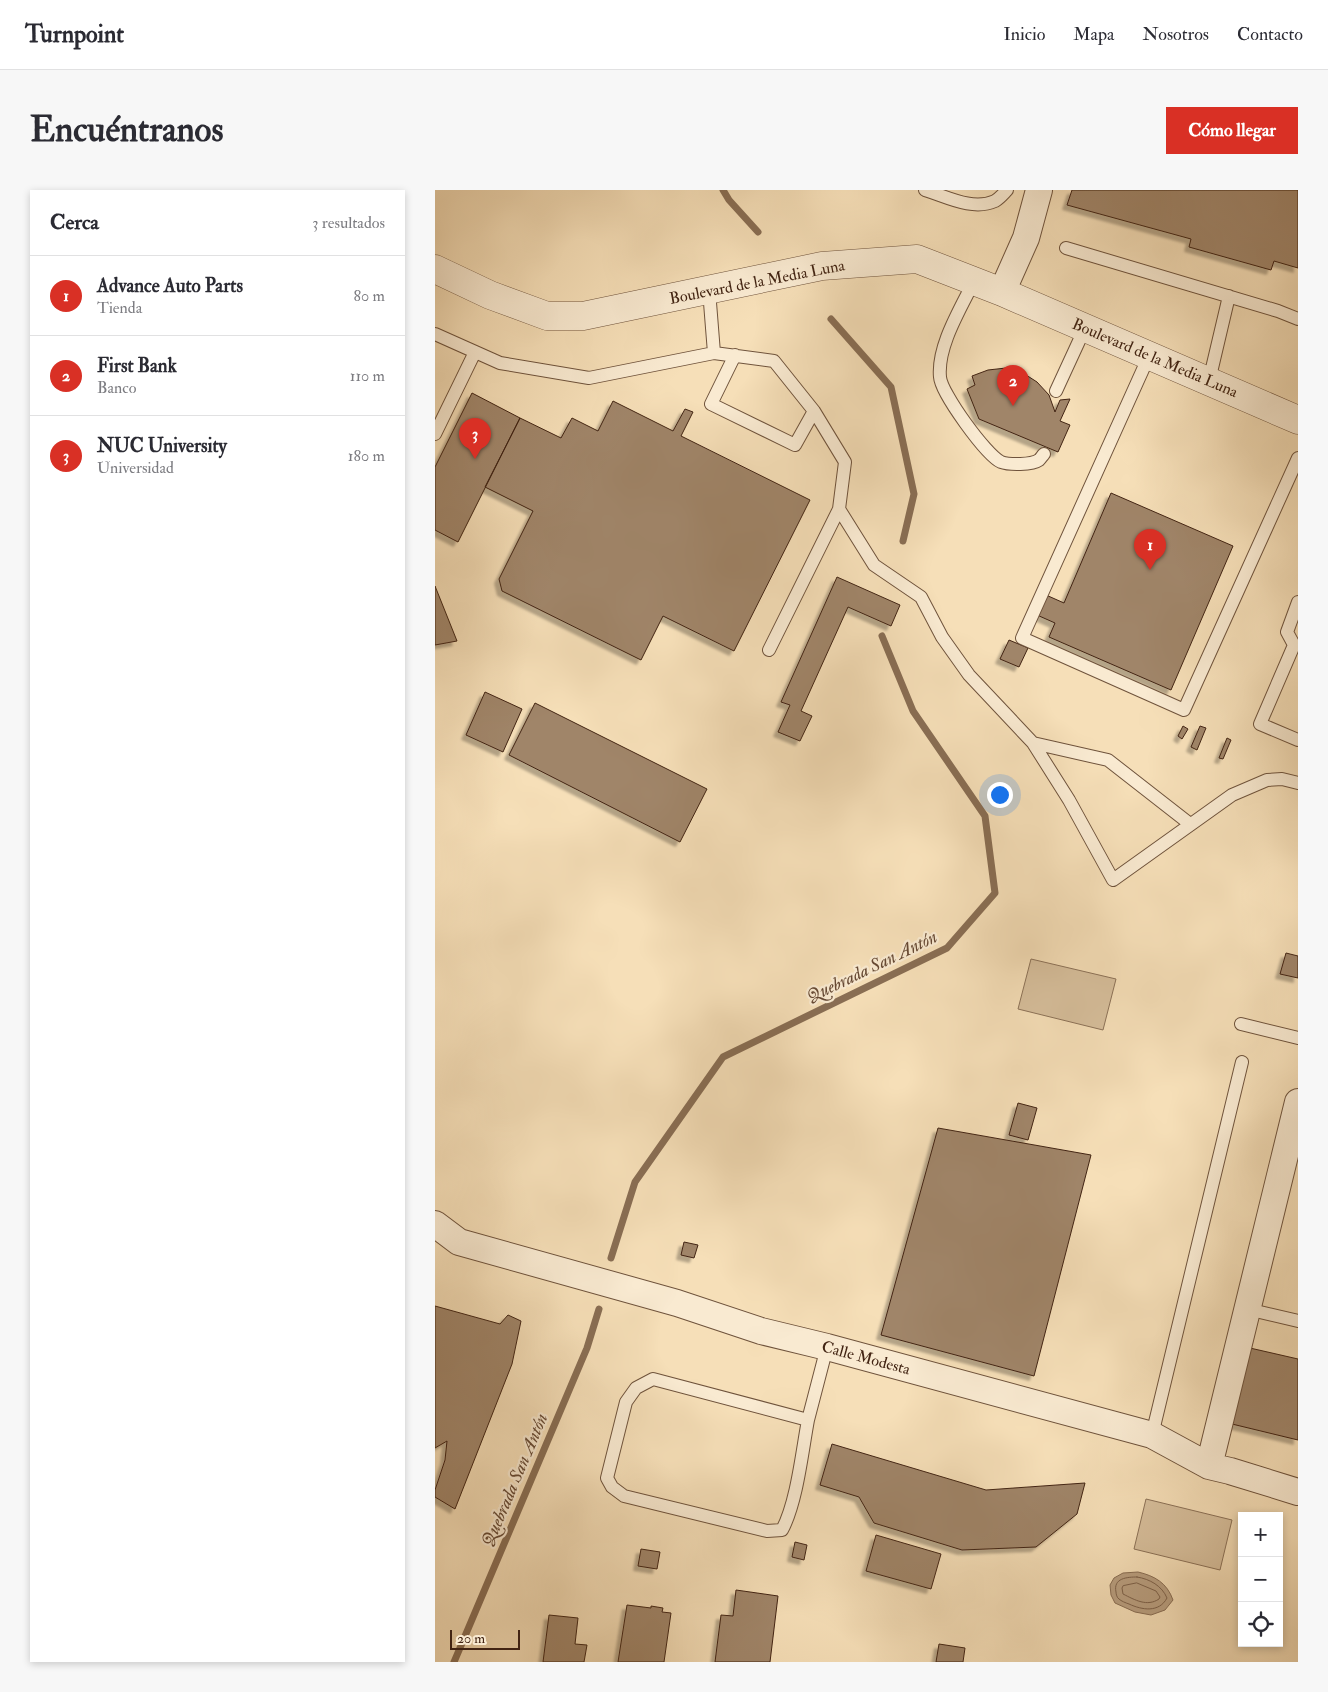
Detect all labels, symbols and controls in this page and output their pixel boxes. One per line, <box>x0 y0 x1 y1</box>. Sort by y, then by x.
text: Turnpoint <box>25 19 124 50</box>
text: Inicio <box>1003 23 1045 46</box>
text: Mapa <box>1073 23 1115 46</box>
text: Nosotros <box>1143 23 1209 46</box>
text: Contacto <box>1237 23 1303 46</box>
button: Cómo llegar <box>1166 107 1298 154</box>
text: Encuéntranos <box>30 108 223 152</box>
text: Cerca <box>50 209 99 236</box>
text: 3 resultados <box>312 213 385 233</box>
street label: Boulevard de la Media Luna <box>668 255 847 309</box>
text: Advance Auto Parts <box>97 274 243 298</box>
text: 1 <box>63 286 69 306</box>
text: 80 m <box>354 286 385 306</box>
text: Tienda <box>97 298 142 318</box>
street label: Boulevard de la Media Luna <box>1069 314 1241 402</box>
text: First Bank <box>97 354 177 378</box>
pin: 2 <box>997 365 1029 406</box>
text: 2 <box>62 366 70 386</box>
text: 110 m <box>350 366 385 386</box>
text: Banco <box>97 378 136 398</box>
pin: 3 <box>459 418 491 459</box>
text: NUC University <box>97 434 227 458</box>
text: 3 <box>63 446 69 466</box>
text: 180 m <box>348 446 385 466</box>
text: Universidad <box>97 458 174 478</box>
pin: 1 <box>1134 529 1166 570</box>
your location <box>987 782 1013 808</box>
water label: Quebrada San Antón <box>803 925 941 1009</box>
street label: Calle Modesta <box>819 1337 913 1380</box>
water label: Quebrada San Antón <box>477 1410 553 1550</box>
map controls <box>1238 1512 1283 1647</box>
button: + <box>1238 1512 1283 1557</box>
button: − <box>1238 1557 1283 1602</box>
button: locate <box>1238 1602 1283 1647</box>
scale bar <box>450 1627 520 1650</box>
text: 20 m <box>457 1630 485 1647</box>

